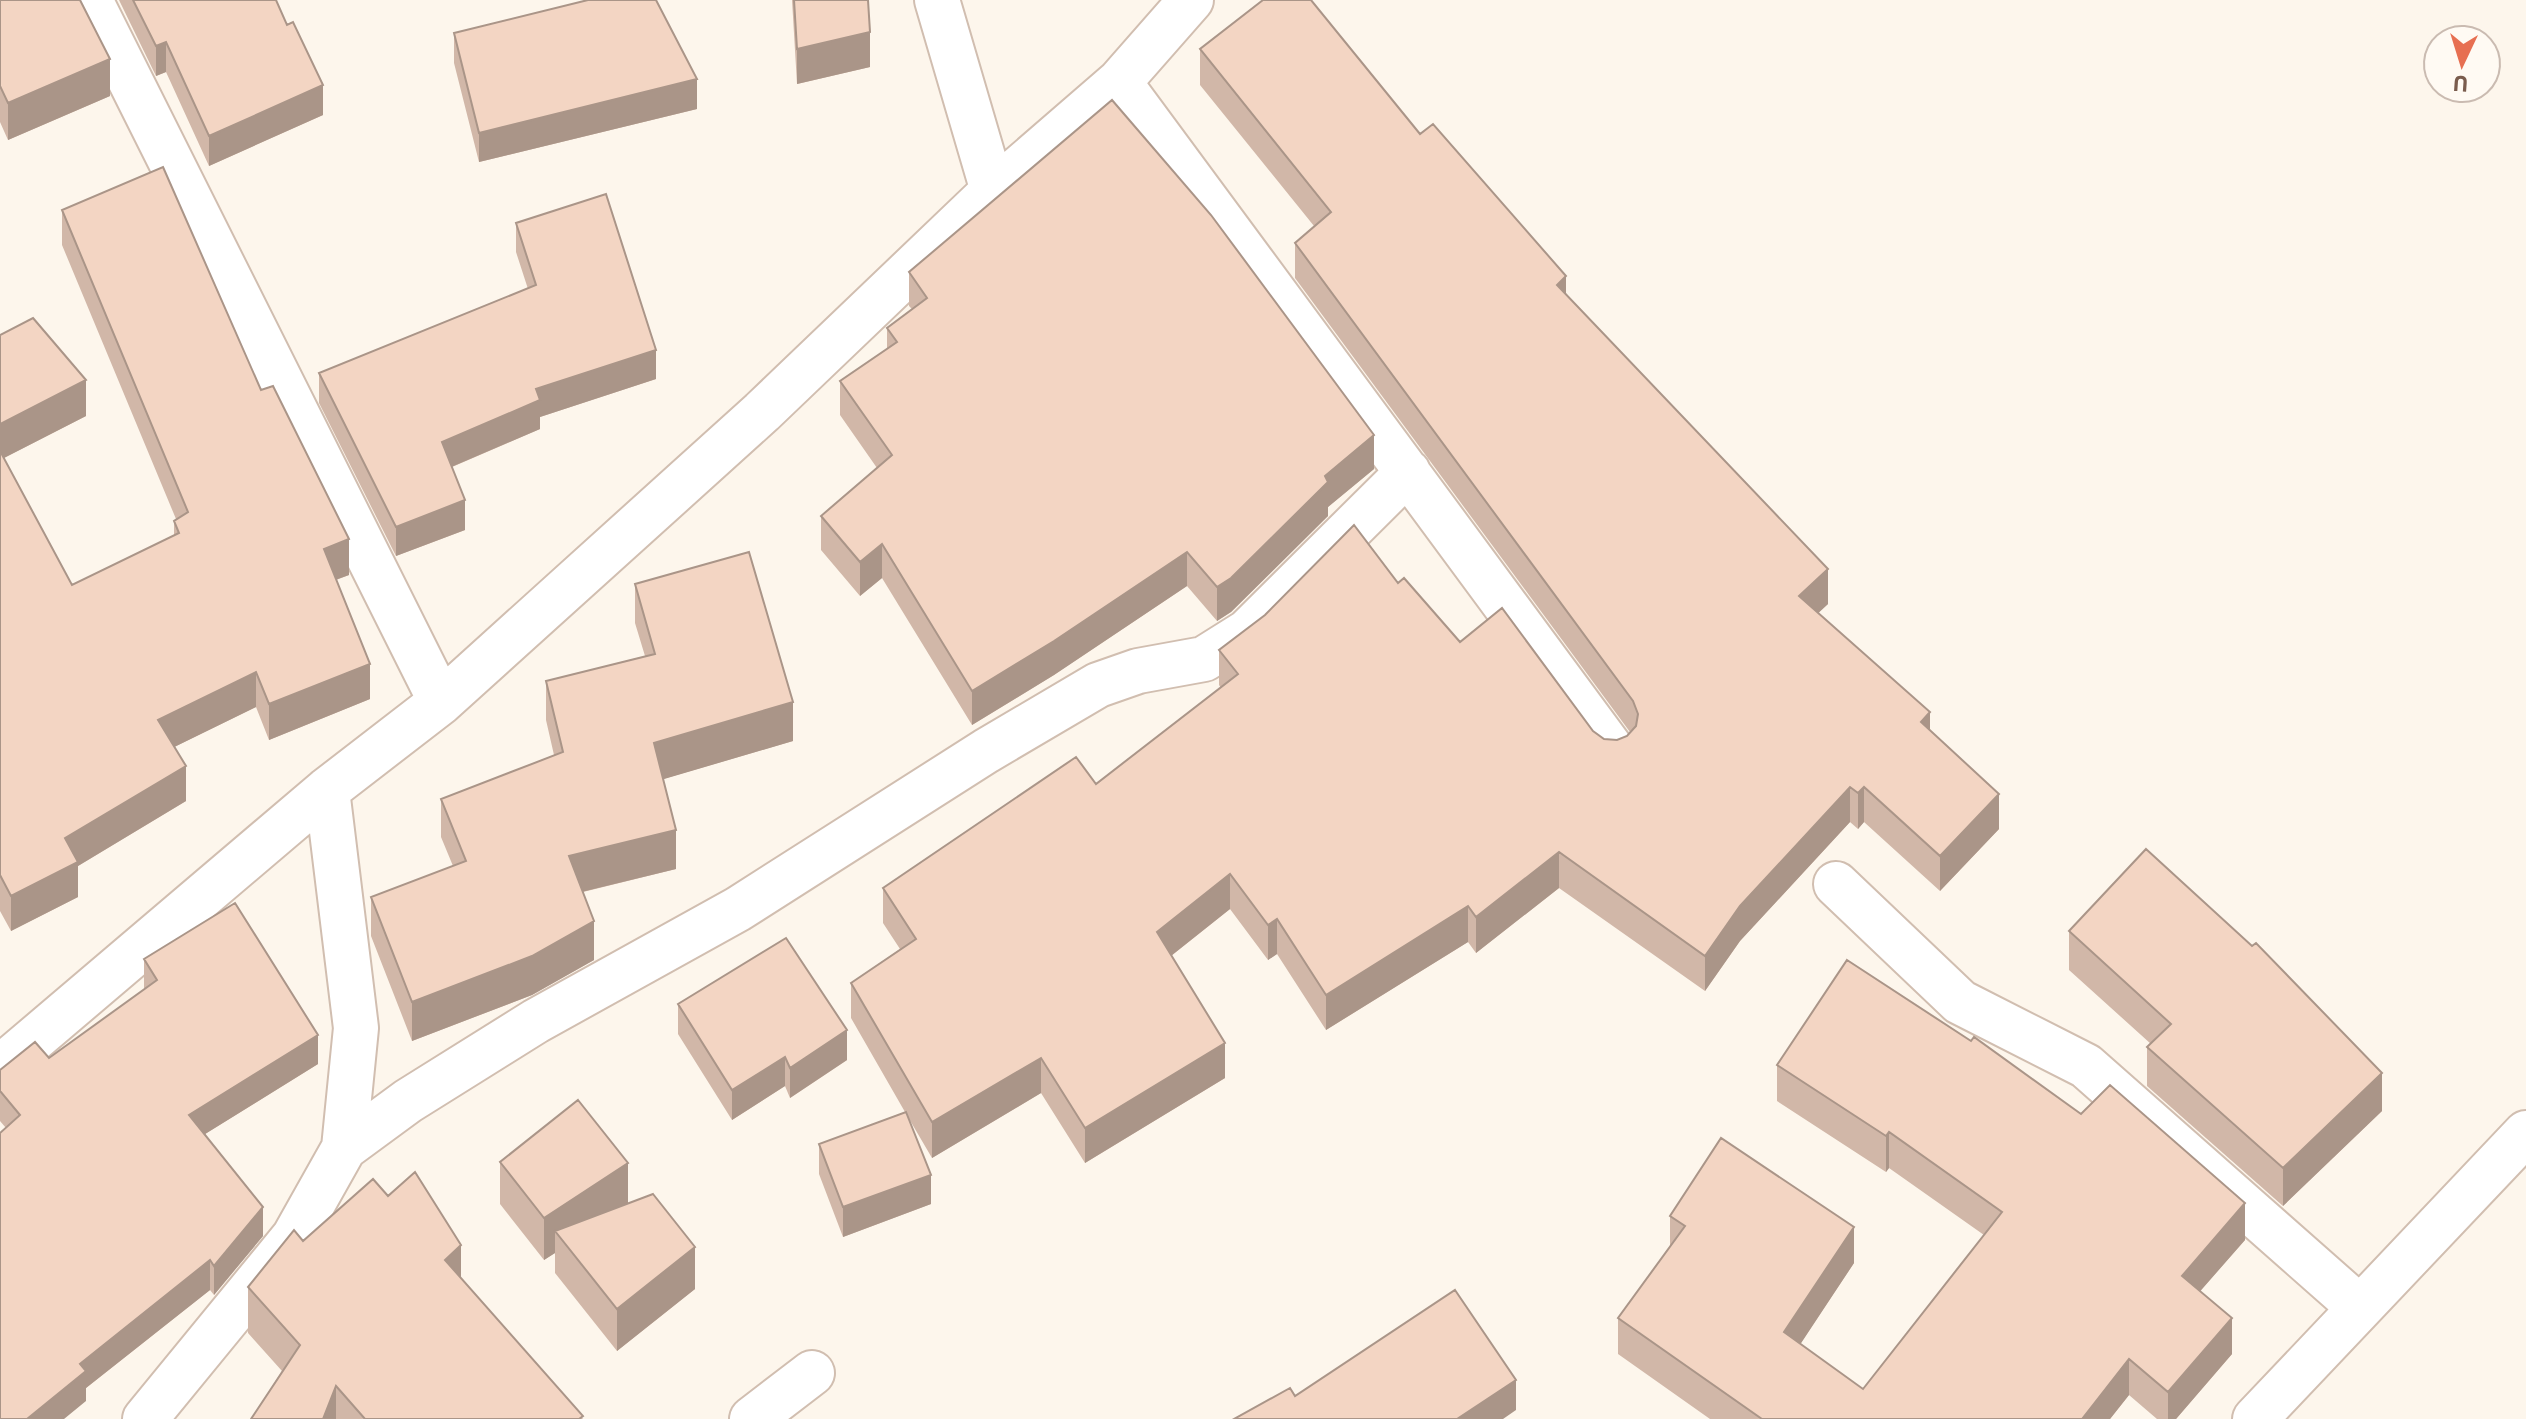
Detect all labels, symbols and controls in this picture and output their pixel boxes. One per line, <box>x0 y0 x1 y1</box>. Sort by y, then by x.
north arrow <box>2422 24 2502 104</box>
text: U <box>2452 69 2469 99</box>

